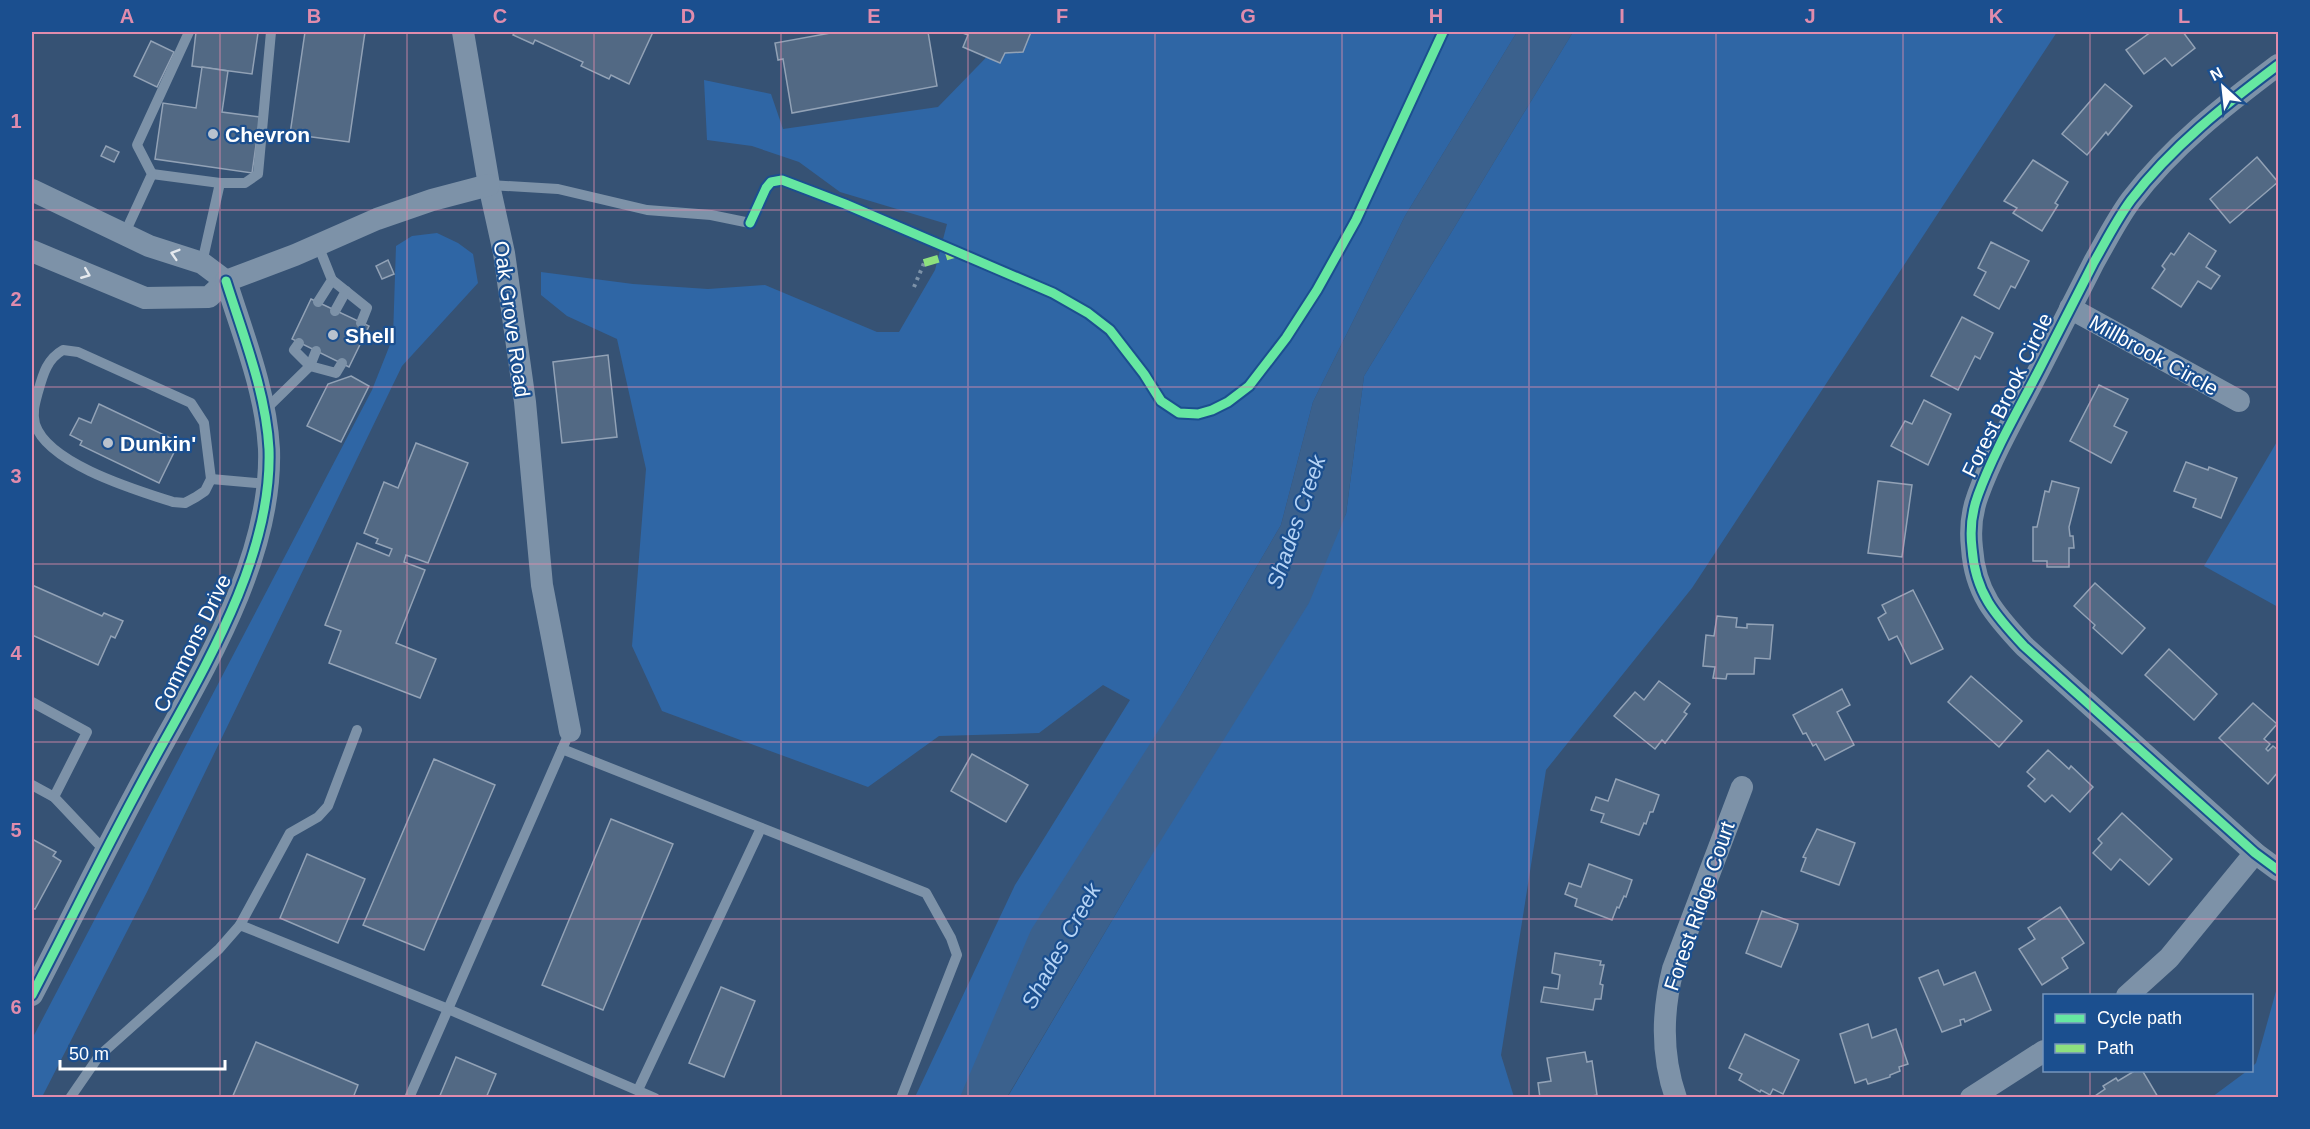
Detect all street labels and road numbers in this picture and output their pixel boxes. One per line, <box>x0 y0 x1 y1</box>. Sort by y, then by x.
street label: Oak Grove Road <box>490 239 534 399</box>
street label: Forest Brook Circle <box>1957 309 2057 481</box>
street label: Millbrook Circle <box>2086 310 2222 400</box>
street label: Commons Drive <box>149 570 235 716</box>
street label: Forest Ridge Court <box>1659 818 1739 994</box>

